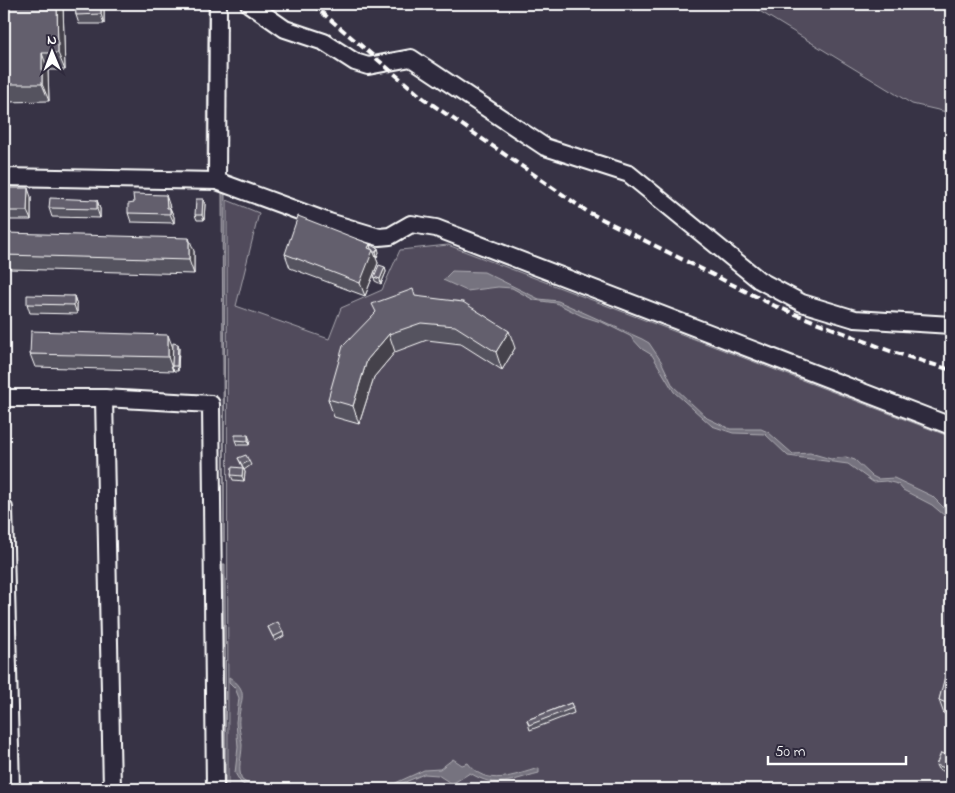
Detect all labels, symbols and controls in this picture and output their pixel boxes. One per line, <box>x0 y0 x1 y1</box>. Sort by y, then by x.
north arrow <box>28 28 78 78</box>
text: N <box>47 30 57 51</box>
scale bar <box>768 733 905 765</box>
text: 50 m <box>775 741 806 763</box>

